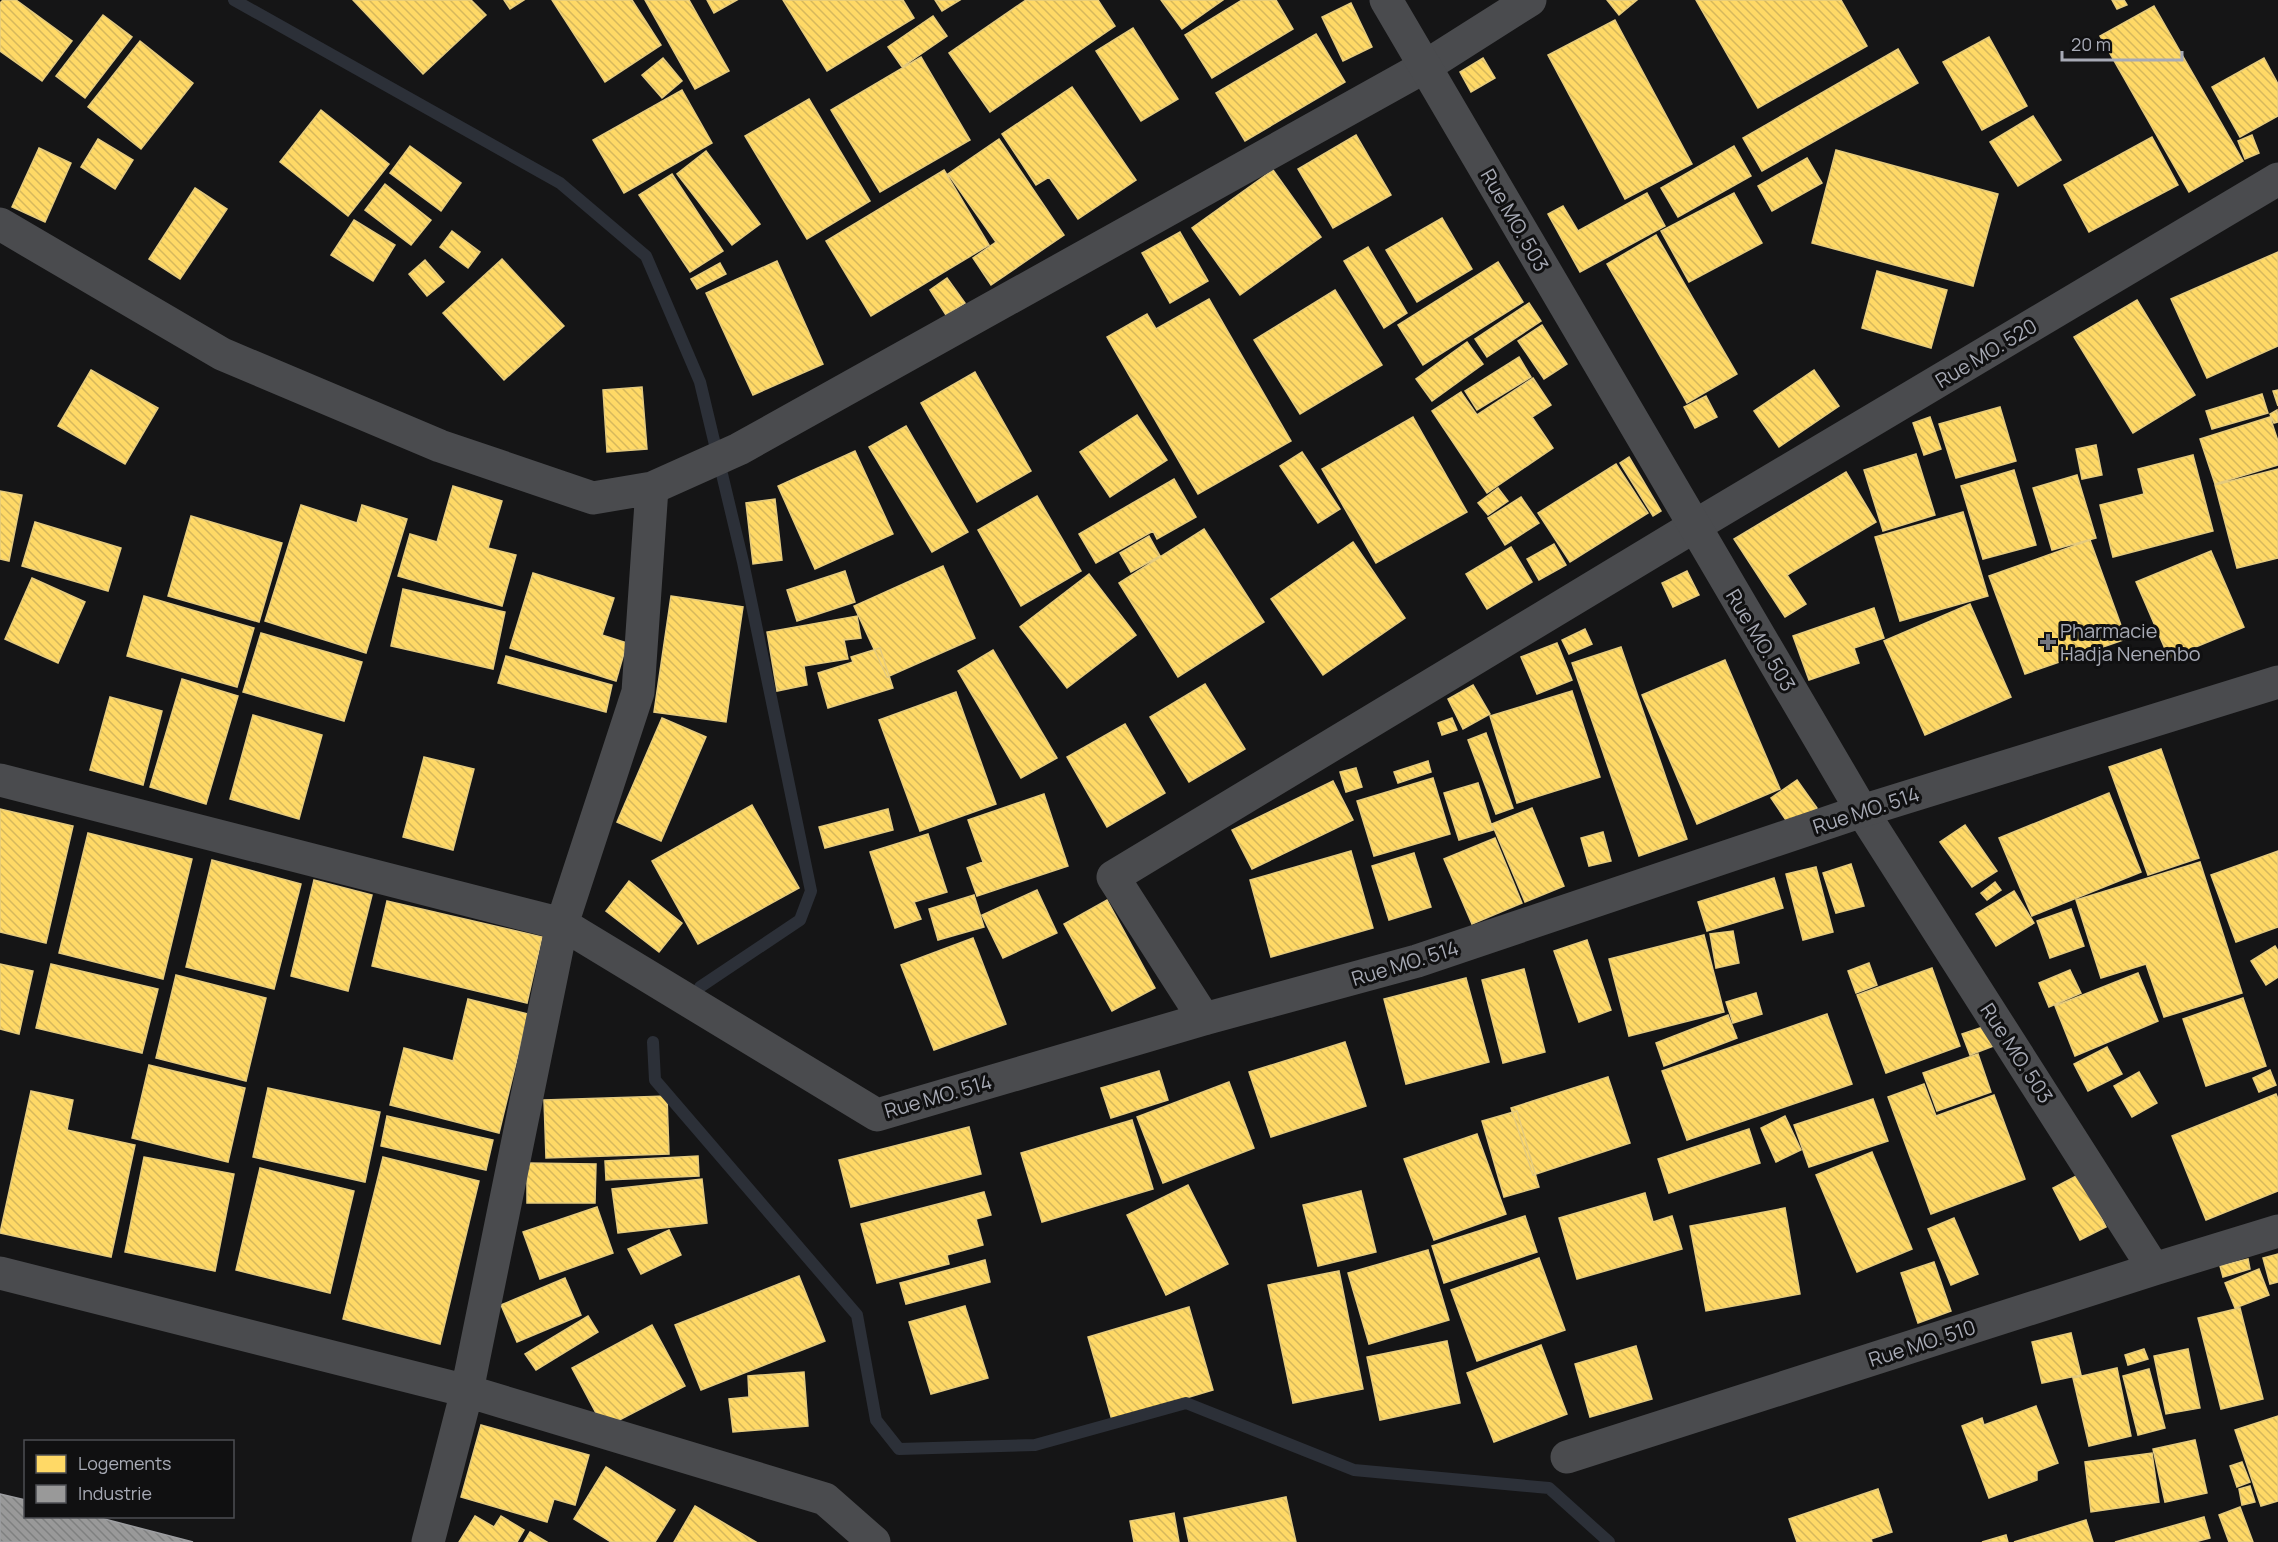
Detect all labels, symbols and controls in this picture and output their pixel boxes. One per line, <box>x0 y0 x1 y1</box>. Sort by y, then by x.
scale bar <box>2062 24 2182 62</box>
text: 20 m <box>2071 32 2111 56</box>
street label: Rue MO. 503 <box>1475 164 1555 276</box>
street label: Rue MO. 520 <box>1930 312 2042 394</box>
street label: Rue MO. 503 <box>1720 584 1802 696</box>
place label: Pharmacie Hadja Nenenbo <box>2060 617 2201 667</box>
marker: Pharmacie Hadja Nenenbo <box>2041 635 2055 649</box>
street label: Rue MO. 514 <box>1809 780 1923 840</box>
street label: Rue MO. 514 <box>1348 934 1462 992</box>
street label: Rue MO. 503 <box>1975 998 2059 1108</box>
street label: Rue MO. 514 <box>881 1068 995 1124</box>
street label: Rue MO. 510 <box>1865 1313 1979 1373</box>
legend <box>24 1440 234 1518</box>
text: Logements <box>78 1451 172 1475</box>
text: Industrie <box>78 1481 152 1505</box>

